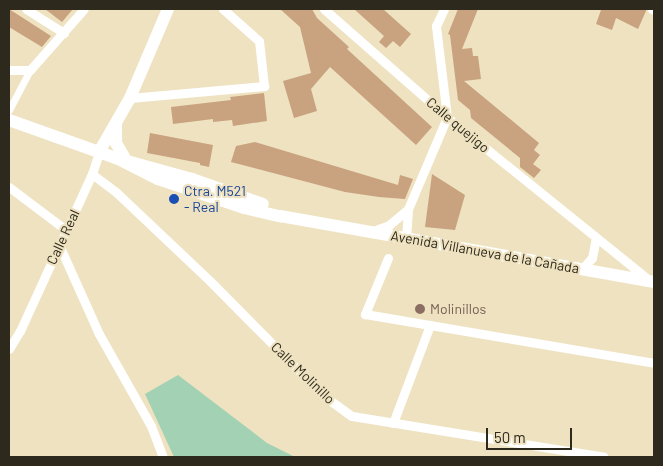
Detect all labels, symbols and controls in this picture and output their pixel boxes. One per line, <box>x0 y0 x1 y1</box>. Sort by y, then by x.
street label: Calle quejigo <box>423 94 493 156</box>
place label: Ctra. M521 - Real <box>184 183 246 216</box>
marker: Ctra. M521 - Real <box>168 193 180 205</box>
street label: Calle Real <box>43 207 83 267</box>
street label: Avenida Villanueva de la Cañada <box>389 227 581 277</box>
place label: Molinillos <box>430 301 486 317</box>
marker: Molinillos <box>414 303 426 315</box>
street label: Calle Molinillo <box>268 339 338 407</box>
scale bar <box>488 418 574 450</box>
text: 50 m <box>494 428 526 446</box>

